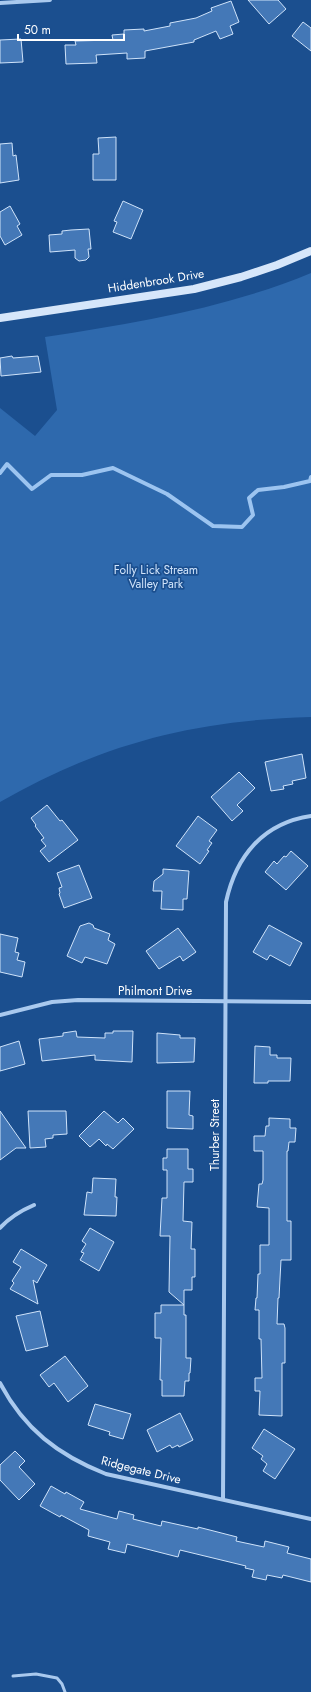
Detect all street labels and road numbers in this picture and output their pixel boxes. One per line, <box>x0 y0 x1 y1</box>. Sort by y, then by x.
street label: Hiddenbrook Drive <box>107 265 205 297</box>
street label: Philmont Drive <box>118 982 192 1000</box>
street label: Thurber Street <box>206 1099 224 1171</box>
street label: Ridgegate Drive <box>99 1451 183 1489</box>

